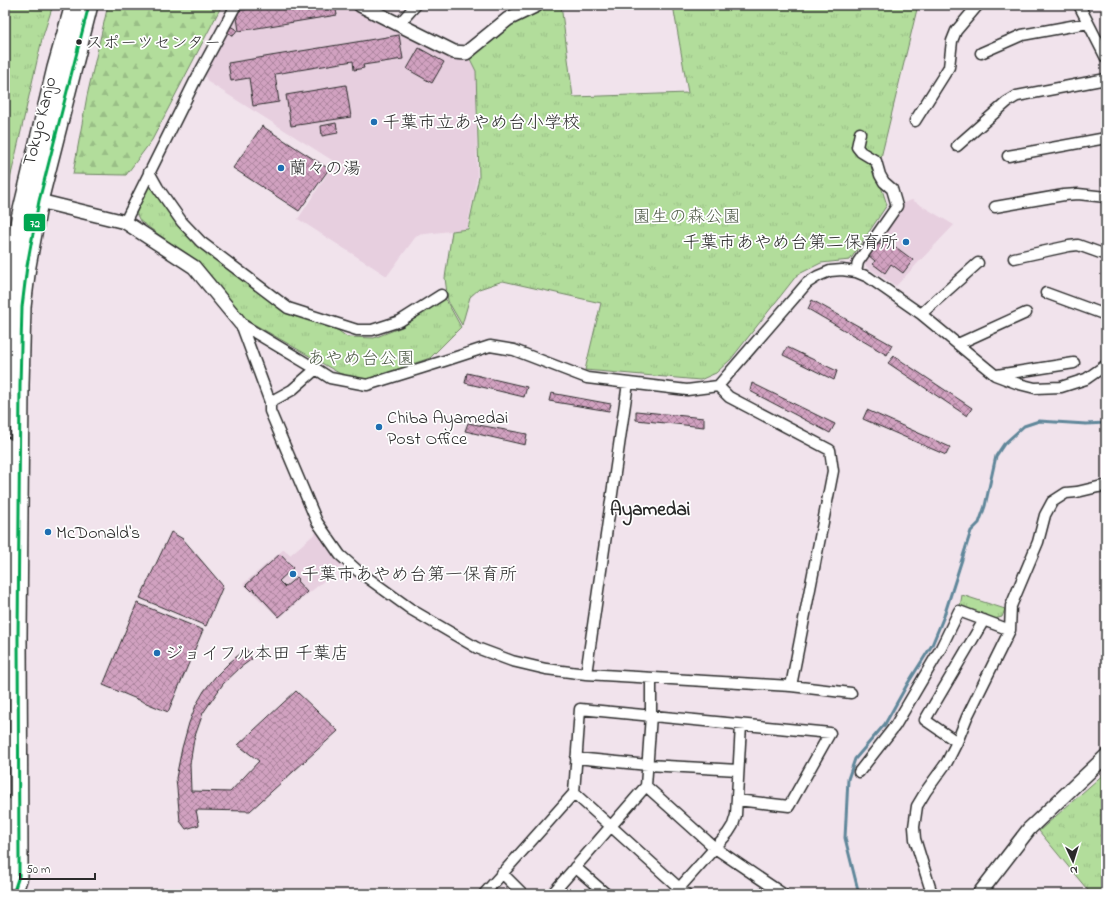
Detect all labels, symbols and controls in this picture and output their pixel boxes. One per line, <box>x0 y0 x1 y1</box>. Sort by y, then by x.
place label: スポーツセンター <box>86 31 221 56</box>
marker: スポーツセンター <box>74 37 84 47</box>
street label: Tokyo Kanjo <box>17 74 65 169</box>
place label: 千葉市立あやめ台小学校 <box>382 111 580 137</box>
marker: 千葉市立あやめ台小学校 <box>369 117 379 127</box>
place label: 蘭々の湯 <box>289 157 361 183</box>
marker: 蘭々の湯 <box>276 163 286 173</box>
park label: 園生の森公園 <box>633 205 741 231</box>
line badge: 72 <box>23 213 46 232</box>
text: 72 <box>30 216 41 232</box>
place label: 千葉市あやめ台第二保育所 <box>682 231 898 257</box>
marker: 千葉市あやめ台第二保育所 <box>901 237 911 247</box>
park label: あやめ台公園 <box>307 347 415 373</box>
place label: Chiba Ayamedai Post Office <box>387 406 508 453</box>
marker: Chiba Ayamedai Post Office <box>374 422 384 432</box>
district label: Ayamedai <box>610 497 690 526</box>
place label: McDonald's <box>56 521 140 547</box>
marker: McDonald's <box>43 527 53 537</box>
place label: 千葉市あやめ台第一保育所 <box>301 563 517 589</box>
marker: 千葉市あやめ台第一保育所 <box>288 569 298 579</box>
place label: ジョイフル本田 千葉店 <box>165 642 349 668</box>
marker: ジョイフル本田 千葉店 <box>152 648 162 658</box>
north arrow <box>1053 841 1093 881</box>
scale bar <box>20 855 95 881</box>
text: 50 m <box>26 861 50 879</box>
text: N <box>1069 862 1078 878</box>

